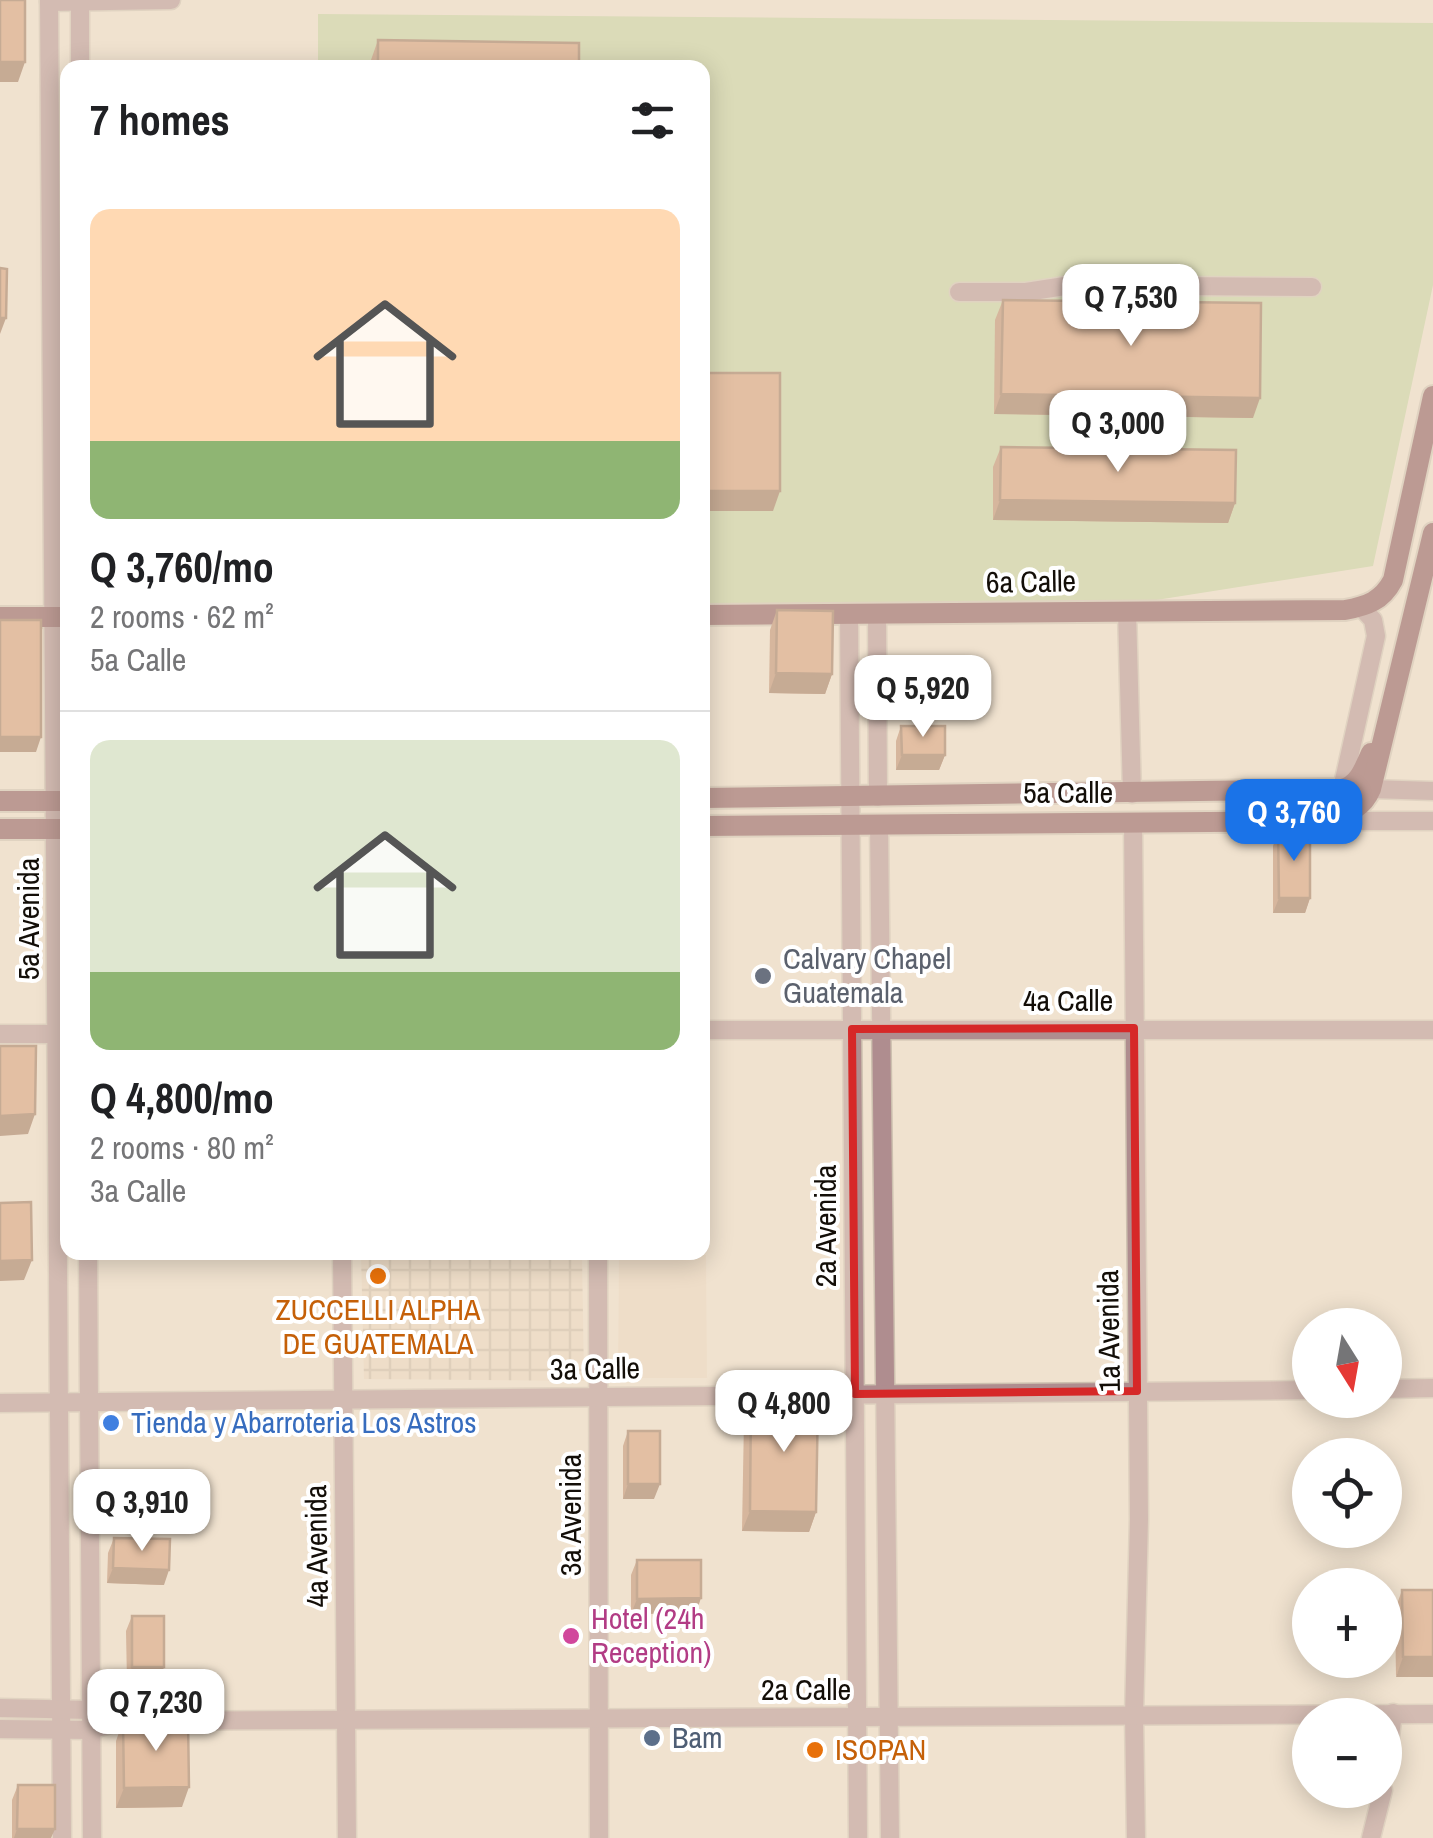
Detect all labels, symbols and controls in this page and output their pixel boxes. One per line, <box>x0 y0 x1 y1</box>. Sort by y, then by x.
text: 7 homes <box>90 92 230 148</box>
icon: filters <box>625 93 680 148</box>
pin: Q 7,530 <box>1039 264 1223 349</box>
icon: home <box>295 274 475 454</box>
text: Q 7,530 <box>1084 275 1178 318</box>
pin: Q 3,000 <box>1026 390 1210 475</box>
text: Q 3,000 <box>1071 401 1165 444</box>
text: Q 3,760/mo <box>90 539 274 595</box>
street label: 6a Calle <box>986 560 1076 602</box>
text: 2 rooms · 62 m² <box>90 595 274 638</box>
text: 5a Calle <box>90 638 186 681</box>
pin: Q 5,920 <box>831 655 1015 740</box>
text: Q 5,920 <box>876 666 970 709</box>
street label: 5a Calle <box>1023 772 1113 812</box>
pin: Q 3,760 <box>1202 779 1386 864</box>
text: Q 3,760 <box>1247 790 1341 833</box>
icon: home <box>295 805 475 985</box>
street label: 5a Avenida <box>8 857 48 980</box>
place label: Calvary Chapel Guatemala <box>783 938 951 1012</box>
marker: Calvary Chapel Guatemala <box>752 965 774 987</box>
street label: 4a Calle <box>1023 980 1113 1020</box>
text: Q 4,800/mo <box>90 1070 274 1126</box>
text: 2 rooms · 80 m² <box>90 1126 274 1169</box>
street label: 2a Avenida <box>805 1164 845 1287</box>
text: 3a Calle <box>90 1169 186 1212</box>
marker: ZUCCELLI ALPHA DE GUATEMALA <box>367 1265 389 1287</box>
street label: 1a Avenida <box>1087 1269 1129 1393</box>
place label: ZUCCELLI ALPHA DE GUATEMALA <box>275 1289 481 1363</box>
north arrow <box>1292 1308 1402 1418</box>
map controls <box>1292 1308 1402 1808</box>
street label: 3a Calle <box>550 1347 640 1389</box>
pin: Q 4,800 <box>692 1370 876 1455</box>
text: Q 4,800 <box>737 1381 831 1424</box>
place label: Tienda y Abarroteria Los Astros <box>131 1402 476 1442</box>
marker: Tienda y Abarroteria Los Astros <box>100 1412 122 1434</box>
button: locate <box>1292 1438 1402 1548</box>
street label: 3a Avenida <box>550 1453 590 1576</box>
pin: Q 3,910 <box>50 1469 234 1554</box>
text: Q 3,910 <box>95 1480 189 1523</box>
street label: 4a Avenida <box>295 1484 337 1608</box>
button: + <box>1292 1568 1402 1678</box>
place label: Hotel (24h Reception) <box>591 1598 711 1672</box>
marker: Hotel (24h Reception) <box>560 1625 582 1647</box>
pin: Q 7,230 <box>64 1669 248 1754</box>
street label: 2a Calle <box>761 1669 851 1709</box>
text: Q 7,230 <box>109 1680 203 1723</box>
button: − <box>1292 1698 1402 1808</box>
place label: Bam <box>672 1717 723 1757</box>
marker: Bam <box>641 1727 663 1749</box>
place label: ISOPAN <box>835 1729 926 1769</box>
marker: ISOPAN <box>804 1739 826 1761</box>

